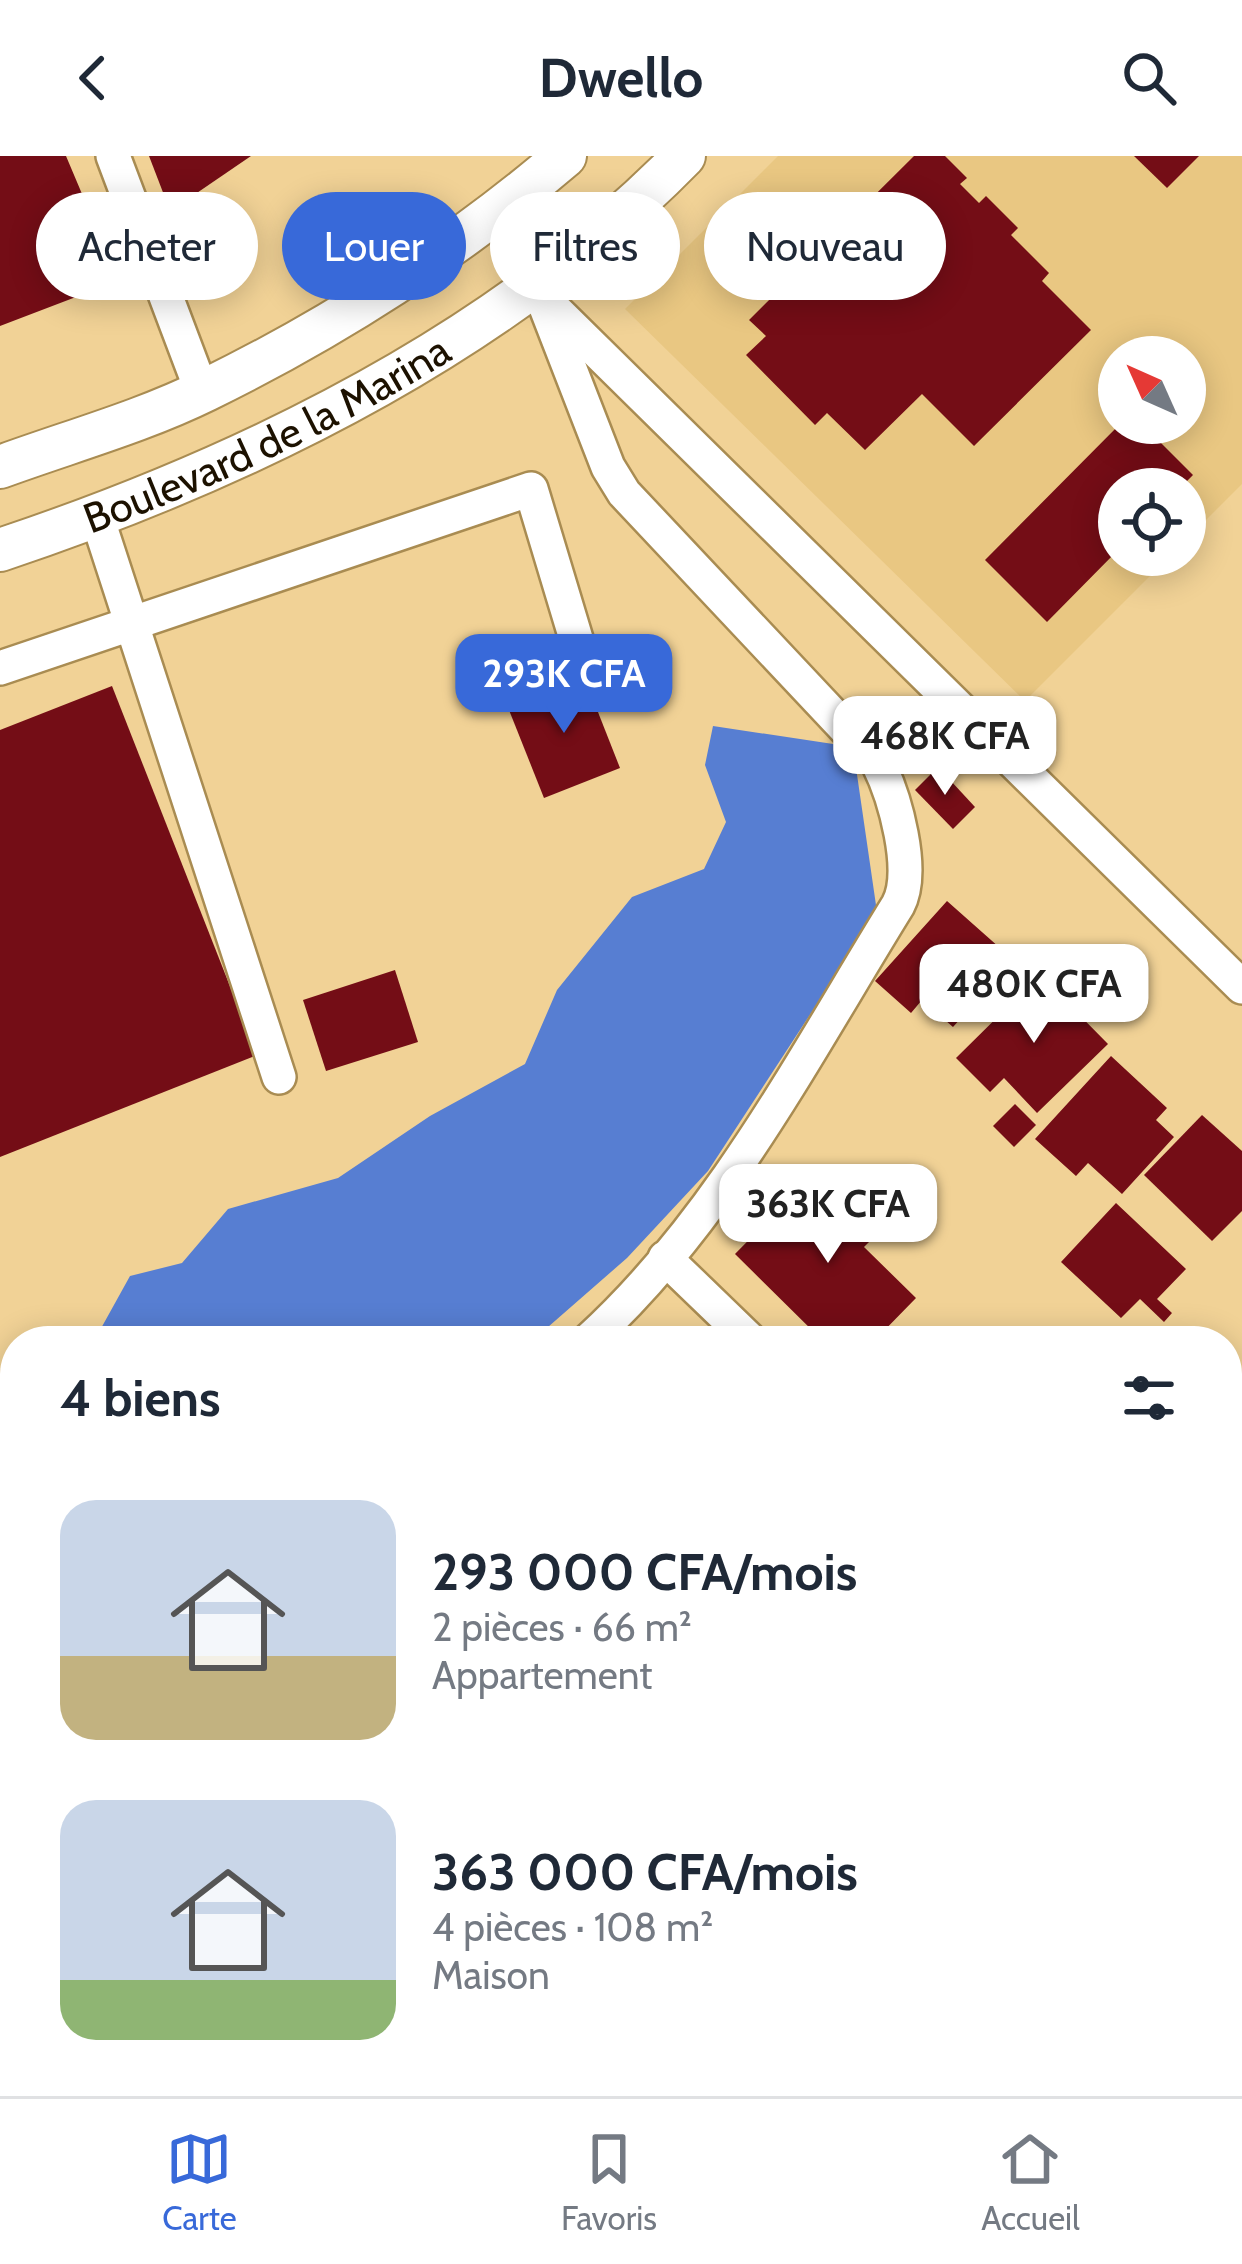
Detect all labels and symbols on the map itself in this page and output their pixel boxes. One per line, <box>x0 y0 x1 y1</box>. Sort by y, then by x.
street label: Boulevard de la Marina <box>76 323 459 544</box>
north arrow <box>1098 336 1206 444</box>
pin: 293K CFA <box>440 634 688 736</box>
pin: 468K CFA <box>821 696 1069 798</box>
pin: 480K CFA <box>910 944 1158 1046</box>
pin: 363K CFA <box>704 1164 952 1266</box>

